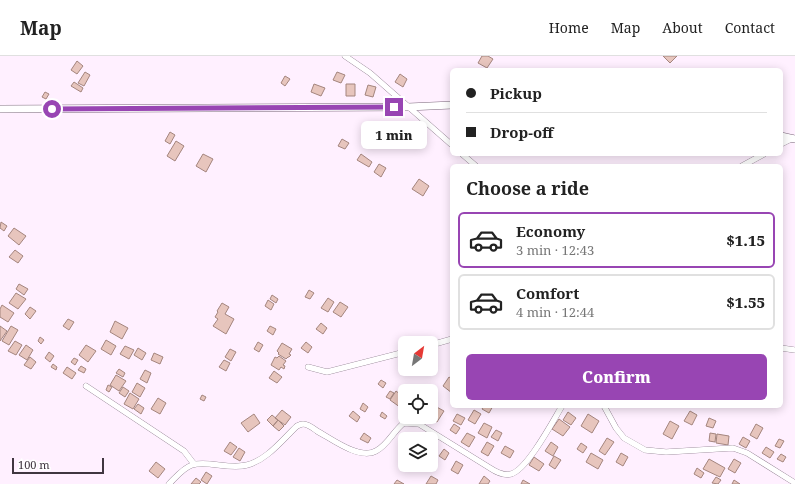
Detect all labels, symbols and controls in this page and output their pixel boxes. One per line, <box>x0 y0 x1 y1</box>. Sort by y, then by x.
text: Map <box>20 15 62 41</box>
text: Home <box>549 18 589 37</box>
text: Map <box>611 18 640 37</box>
text: About <box>662 18 703 37</box>
text: Contact <box>725 18 775 37</box>
text: Pickup <box>490 83 542 103</box>
route end <box>385 98 403 116</box>
route start <box>43 100 61 118</box>
callout: 1 min <box>361 121 427 149</box>
text: Drop-off <box>490 122 554 142</box>
text: 1 min <box>375 126 413 144</box>
text: Choose a ride <box>466 176 589 200</box>
text: Economy <box>516 221 585 241</box>
icon: car <box>468 222 504 258</box>
text: $1.15 <box>726 230 765 250</box>
text: 3 min · 12:43 <box>516 241 594 259</box>
text: Comfort <box>516 283 579 303</box>
icon: car <box>468 284 504 320</box>
text: $1.55 <box>726 292 765 312</box>
text: 4 min · 12:44 <box>516 303 594 321</box>
north arrow <box>398 336 438 376</box>
map controls <box>398 336 438 472</box>
button: Confirm <box>466 354 767 400</box>
button: locate <box>398 384 438 424</box>
button: layers <box>398 432 438 472</box>
scale bar <box>12 456 104 475</box>
text: 100 m <box>18 457 50 472</box>

